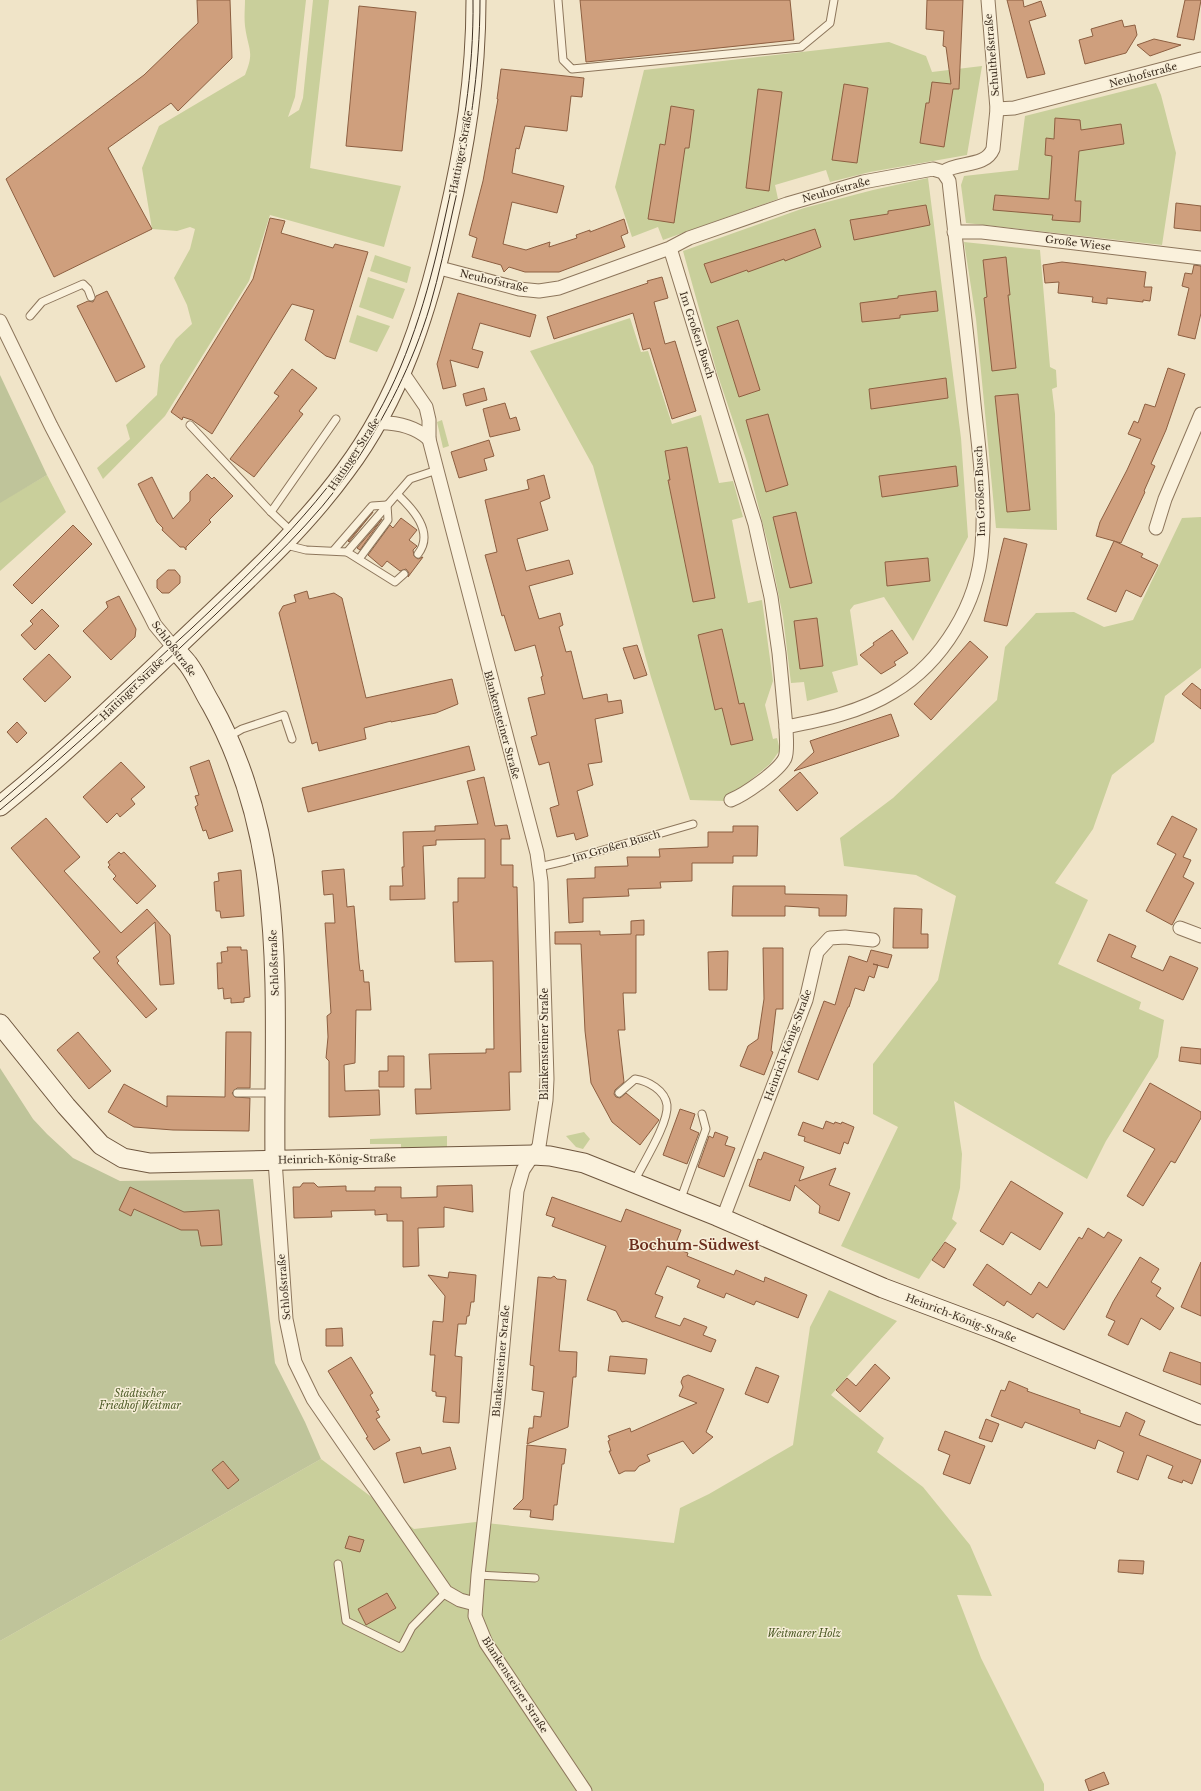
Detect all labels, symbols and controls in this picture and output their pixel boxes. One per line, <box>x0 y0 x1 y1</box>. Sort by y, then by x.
street label: Schultheßstraße <box>982 13 1002 97</box>
street label: Neuhofstraße <box>1108 60 1179 90</box>
street label: Hattinger Straße <box>447 109 476 195</box>
street label: Neuhofstraße <box>801 175 872 205</box>
street label: Große Wiese <box>1044 233 1112 254</box>
street label: Neuhofstraße <box>458 267 530 295</box>
street label: Im Großen Busch <box>677 290 717 380</box>
street label: Hattinger Straße <box>325 415 383 493</box>
street label: Im Großen Busch <box>972 445 988 537</box>
street label: Schloßstraße <box>149 619 199 680</box>
street label: Hattinger Straße <box>97 655 167 723</box>
street label: Blankensteiner Straße <box>481 669 523 781</box>
street label: Im Großen Busch <box>570 827 662 865</box>
street label: Schloßstraße <box>266 929 282 996</box>
street label: Heinrich-König-Straße <box>762 987 814 1103</box>
street label: Blankensteiner Straße <box>538 988 551 1100</box>
street label: Heinrich-König-Straße <box>278 1151 396 1167</box>
district label: Bochum-Südwest <box>628 1236 760 1254</box>
street label: Schloßstraße <box>275 1253 293 1321</box>
street label: Heinrich-König-Straße <box>904 1291 1019 1345</box>
street label: Blankensteiner Straße <box>490 1304 512 1417</box>
park label: Städtischer Friedhof Weitmar <box>98 1387 181 1412</box>
park label: Weitmarer Holz <box>767 1627 841 1640</box>
street label: Blankensteiner Straße <box>479 1634 551 1736</box>

